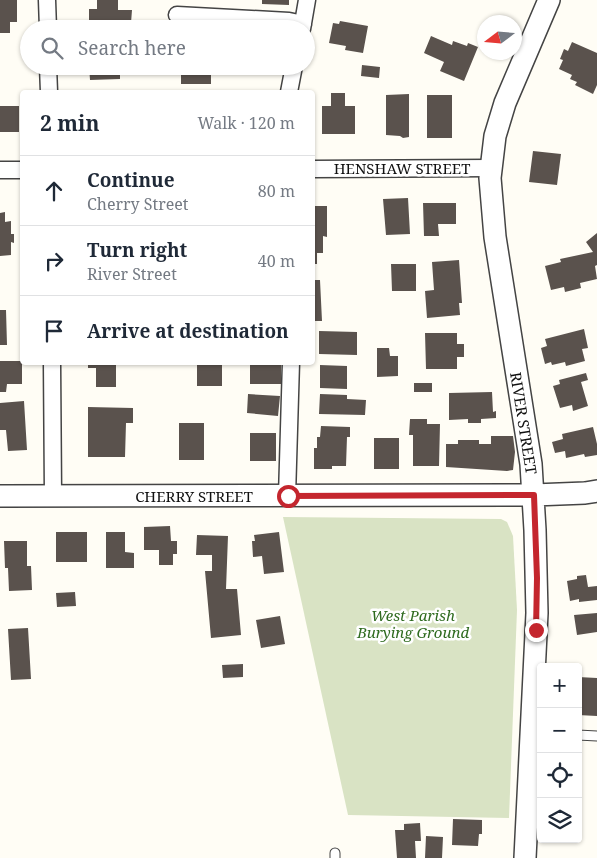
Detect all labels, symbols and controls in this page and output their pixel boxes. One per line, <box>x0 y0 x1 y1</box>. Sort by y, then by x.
north arrow <box>477 15 522 60</box>
search box <box>20 20 315 75</box>
icon: search <box>38 34 66 62</box>
text: Search here <box>78 35 186 61</box>
text: 2 min <box>40 109 99 137</box>
text: Walk · 120 m <box>198 112 295 134</box>
street label: HENSHAW STREET <box>334 158 470 178</box>
text: Continue <box>87 167 175 193</box>
icon: ahead <box>40 177 68 205</box>
text: 80 m <box>258 180 295 202</box>
text: Cherry Street <box>87 193 188 215</box>
text: Turn right <box>87 237 187 263</box>
icon: right <box>40 247 68 275</box>
text: 40 m <box>258 250 295 272</box>
text: River Street <box>87 263 177 285</box>
icon: arrive <box>40 317 68 345</box>
text: Arrive at destination <box>87 318 289 344</box>
street label: RIVER STREET <box>506 370 542 476</box>
route start <box>277 485 300 508</box>
street label: CHERRY STREET <box>135 486 253 506</box>
park label: West Parish Burying Ground <box>356 605 469 642</box>
route end <box>525 619 548 642</box>
map controls <box>537 663 582 843</box>
button: + <box>537 663 582 708</box>
button: − <box>537 708 582 753</box>
button: locate <box>537 753 582 798</box>
button: layers <box>537 798 582 843</box>

